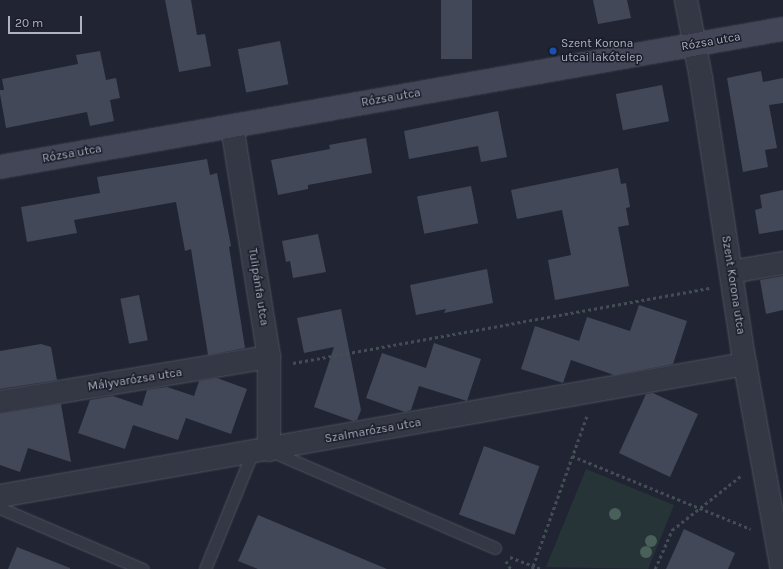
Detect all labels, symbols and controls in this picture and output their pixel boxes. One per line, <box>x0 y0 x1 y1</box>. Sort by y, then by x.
scale bar <box>10 8 84 34</box>
text: 20 m <box>15 16 43 30</box>
street label: Rózsa utca <box>680 30 742 54</box>
place label: Szent Korona utcai lakótelep <box>561 37 642 65</box>
marker: Szent Korona utcai lakótelep <box>548 46 558 56</box>
street label: Rózsa utca <box>360 86 422 110</box>
street label: Rózsa utca <box>41 142 103 166</box>
street label: Szent Korona utca <box>718 235 748 335</box>
street label: Tulipánfa utca <box>245 247 271 327</box>
street label: Mályvarózsa utca <box>87 365 183 395</box>
street label: Szalmarózsa utca <box>324 415 422 447</box>

